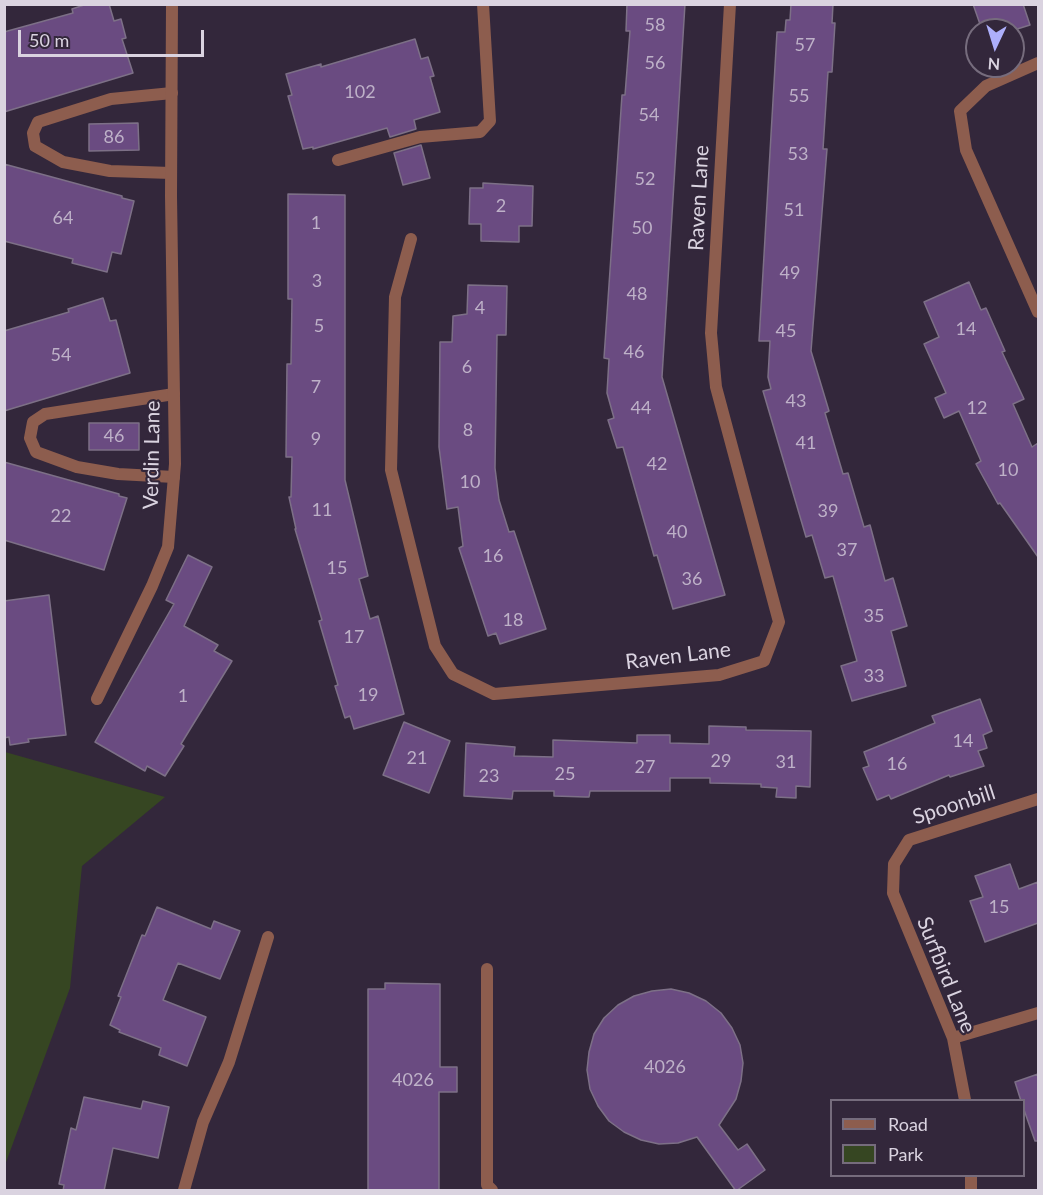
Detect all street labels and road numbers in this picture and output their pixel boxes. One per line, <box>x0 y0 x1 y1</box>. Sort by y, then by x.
street label: Raven Lane <box>684 144 714 252</box>
street label: Verdin Lane <box>138 400 166 510</box>
street label: Raven Lane <box>624 637 732 675</box>
street label: Spoonbill <box>910 780 998 830</box>
street label: Surfbird Lane <box>911 913 981 1037</box>

